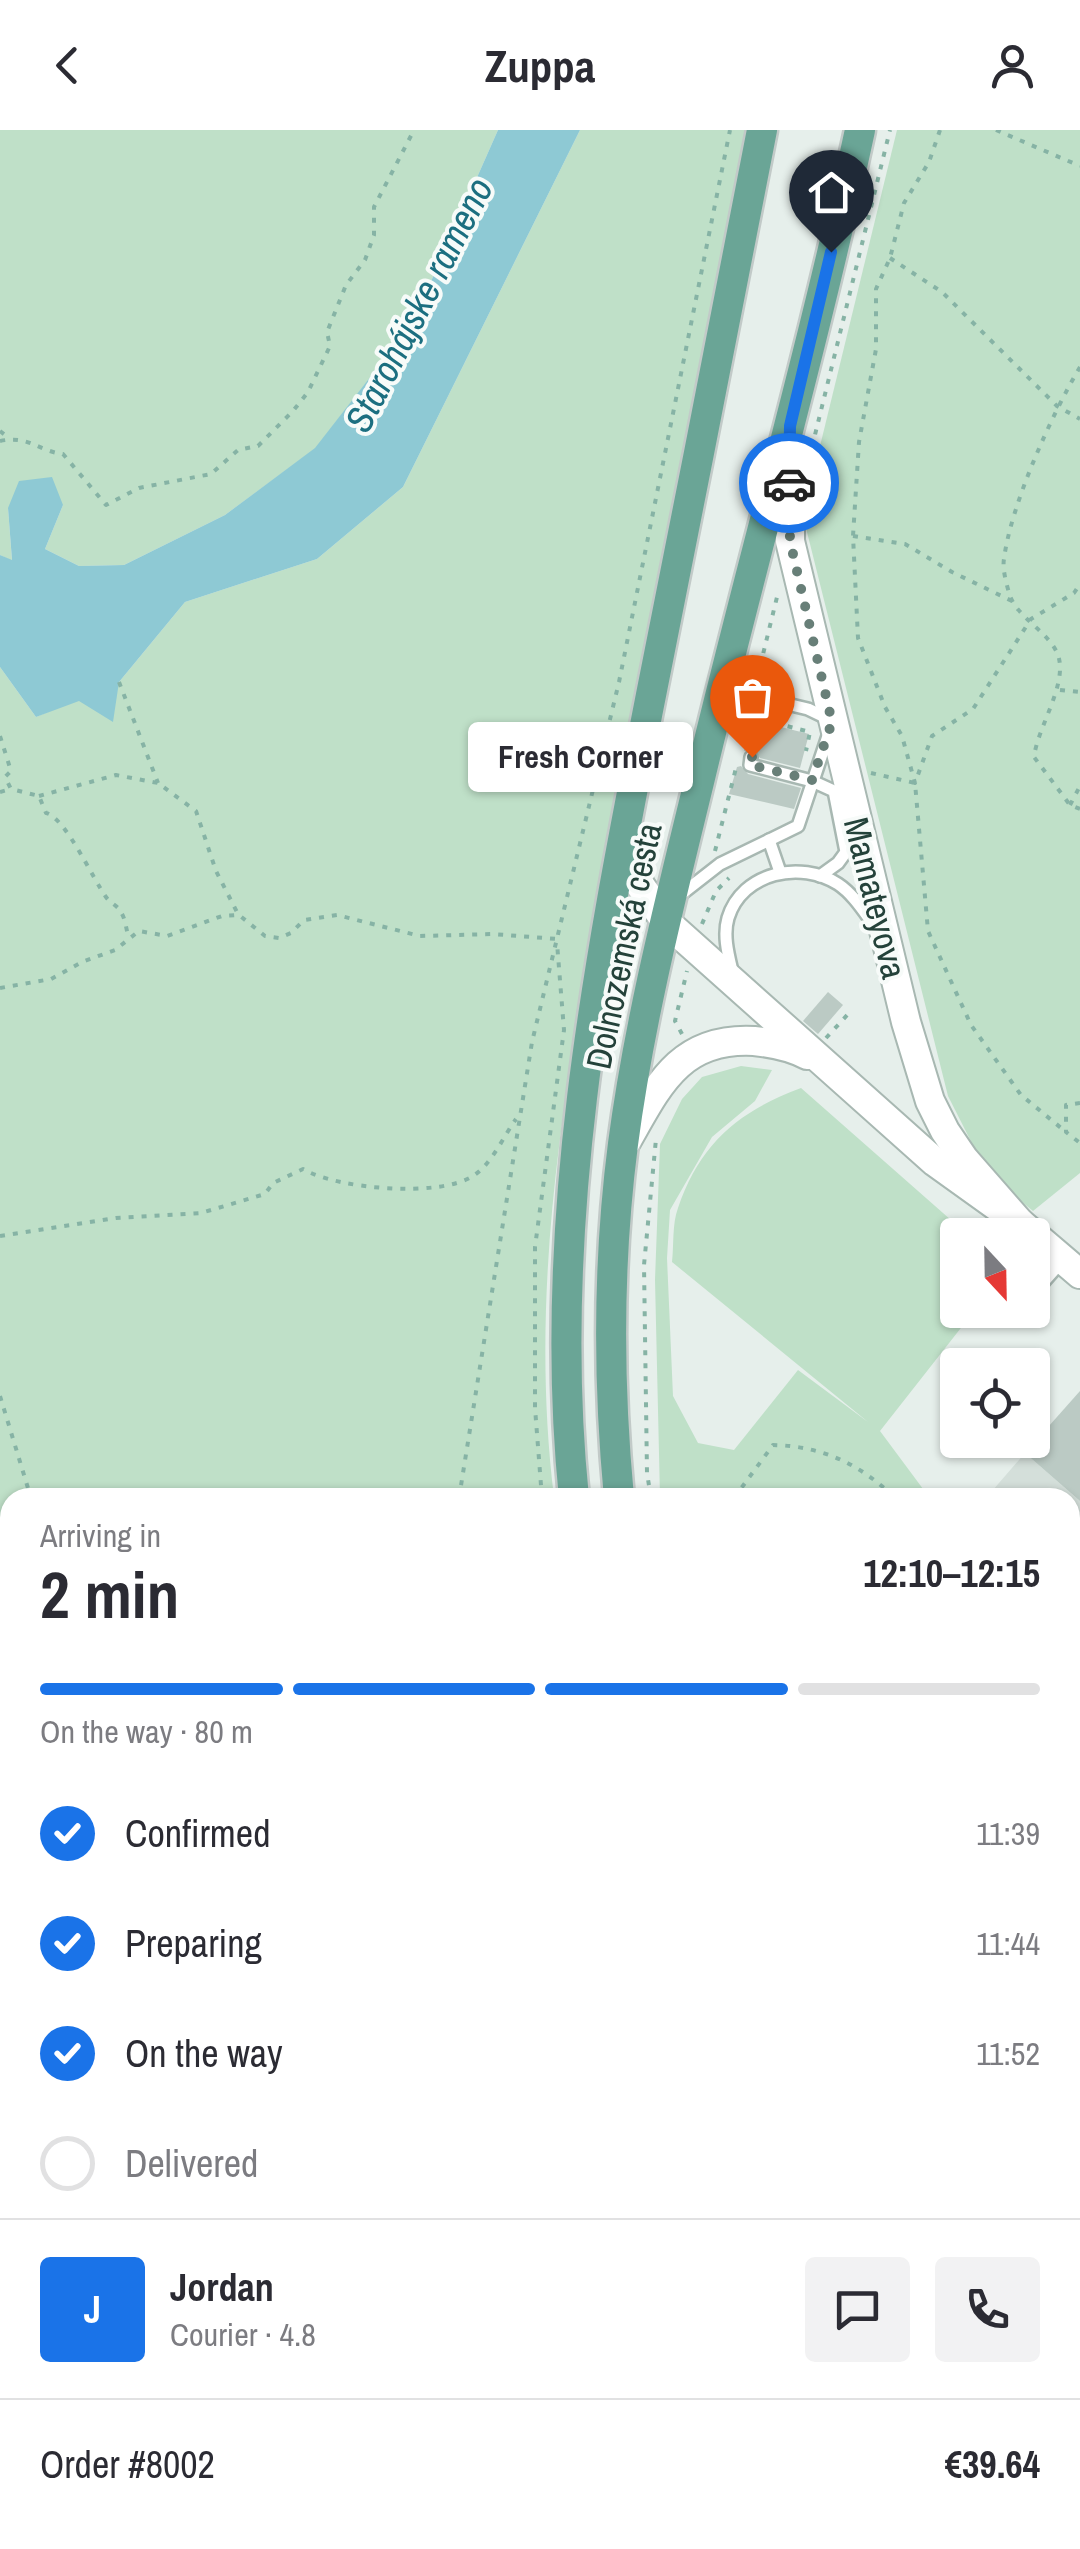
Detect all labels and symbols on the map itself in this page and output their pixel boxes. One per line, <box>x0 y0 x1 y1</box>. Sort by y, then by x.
pin <box>789 150 874 253</box>
water label: Starohájske rameno <box>333 169 505 441</box>
courier <box>739 433 839 533</box>
pin <box>710 655 795 758</box>
callout: Fresh Corner <box>467 722 692 792</box>
street label: Mamateyova <box>833 812 918 983</box>
street label: Dolnozemská cesta <box>574 819 673 1073</box>
north arrow <box>940 1218 1050 1328</box>

